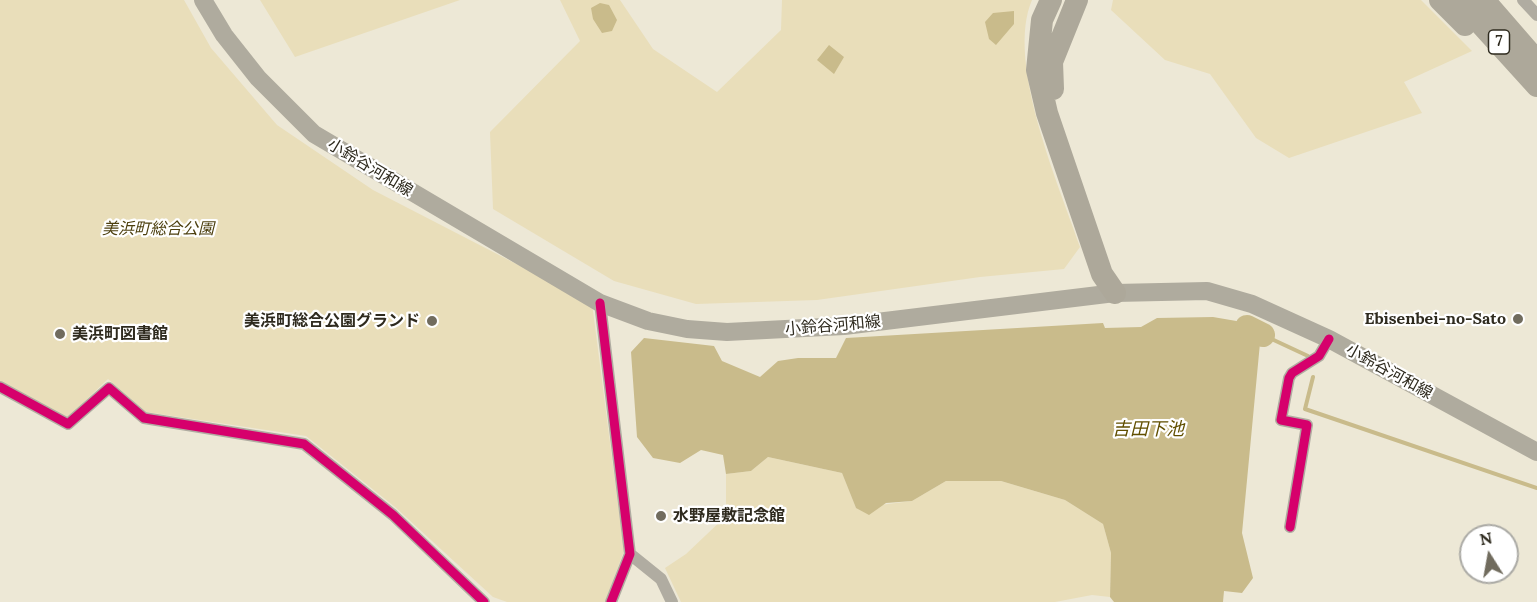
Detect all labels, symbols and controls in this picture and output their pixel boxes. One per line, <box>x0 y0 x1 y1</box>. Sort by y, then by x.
road number: 7 <box>1488 30 1510 54</box>
street label: 小鈴谷河和線 <box>324 135 416 201</box>
park label: 美浜町総合公園 <box>102 219 214 239</box>
place label: Ebisenbei-no-Sato <box>1364 309 1506 329</box>
place label: 美浜町総合公園グランド <box>244 311 420 331</box>
street label: 小鈴谷河和線 <box>784 312 882 340</box>
marker: Ebisenbei-no-Sato <box>1511 312 1525 326</box>
marker: 美浜町総合公園グランド <box>425 314 439 328</box>
place label: 美浜町図書館 <box>72 324 168 344</box>
marker: 美浜町図書館 <box>53 327 67 341</box>
street label: 小鈴谷河和線 <box>1342 340 1436 404</box>
water label: 吉田下池 <box>1112 419 1184 441</box>
place label: 水野屋敷記念館 <box>673 506 785 526</box>
marker: 水野屋敷記念館 <box>654 509 668 523</box>
north arrow <box>1459 524 1519 584</box>
text: N <box>1478 527 1494 549</box>

